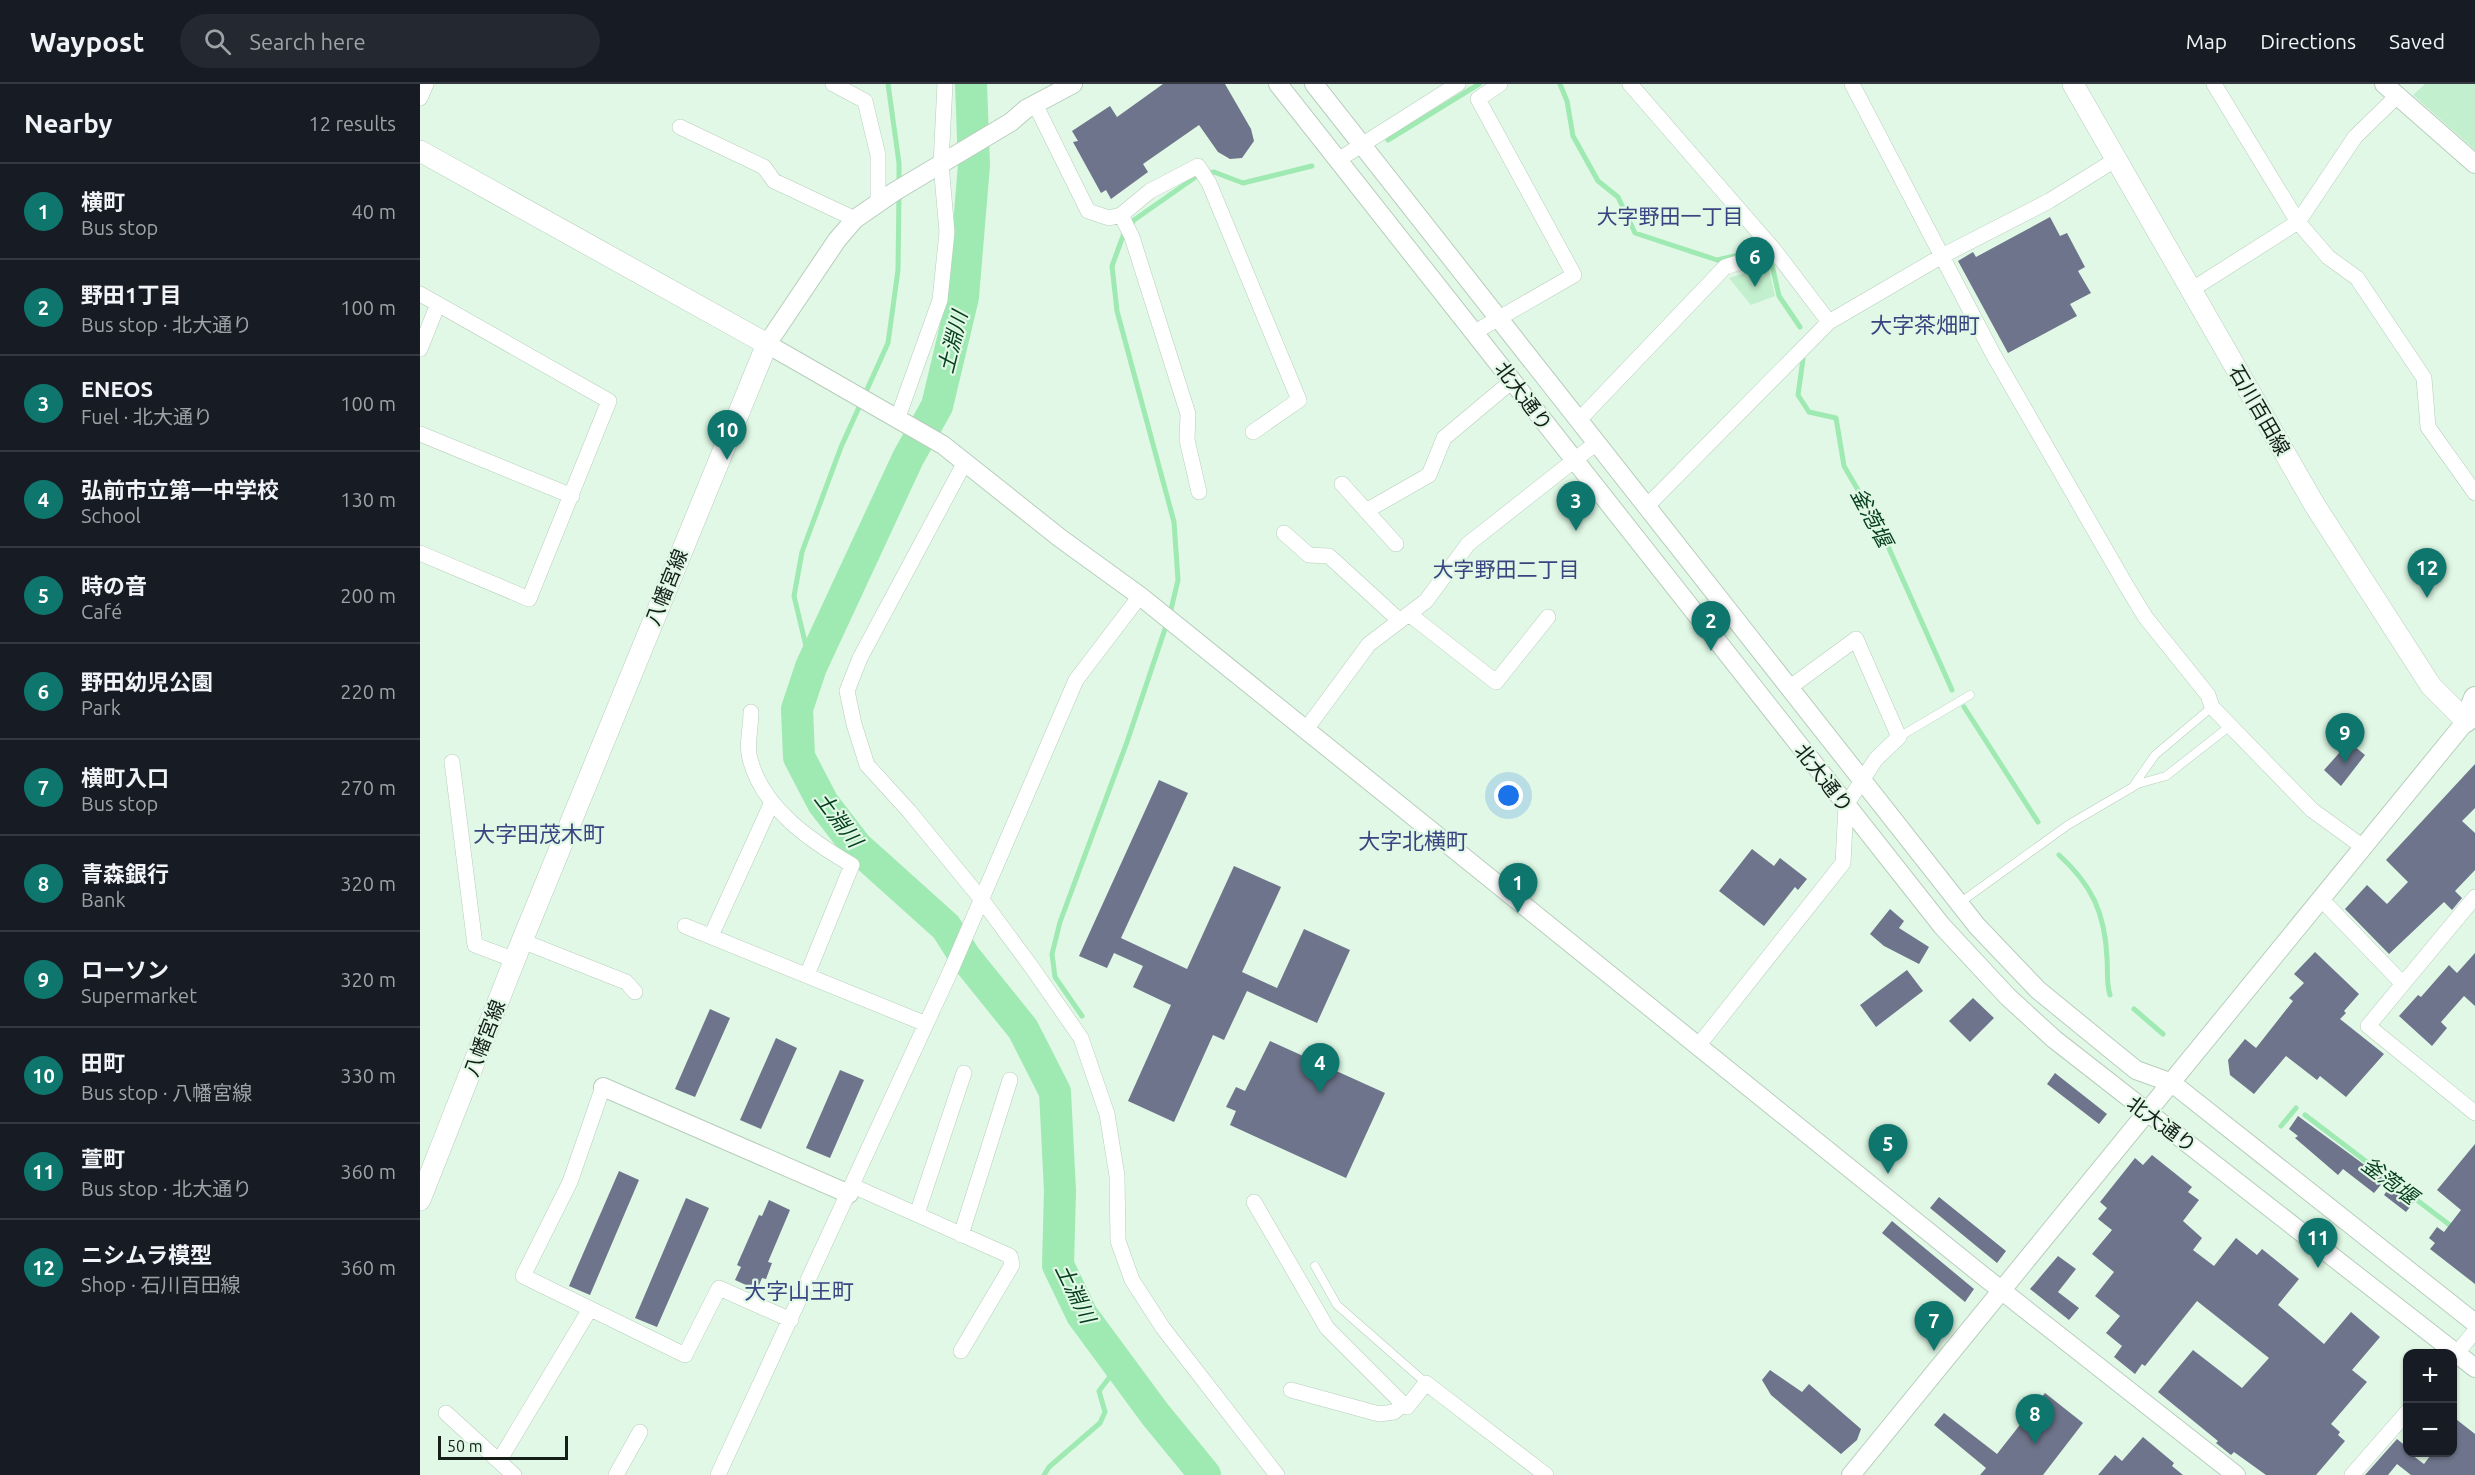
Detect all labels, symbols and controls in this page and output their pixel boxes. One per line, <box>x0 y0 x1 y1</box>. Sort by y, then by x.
search box <box>180 14 600 68</box>
icon: search <box>201 25 234 58</box>
text: Waypost <box>30 26 144 57</box>
text: Search here <box>249 29 366 54</box>
text: Map <box>2186 29 2227 53</box>
text: Directions <box>2260 29 2356 53</box>
text: Saved <box>2389 29 2445 53</box>
text: Nearby <box>24 109 112 138</box>
text: 12 results <box>308 112 396 135</box>
text: 横町 <box>81 189 125 214</box>
text: 1 <box>38 200 49 223</box>
text: 40 m <box>352 200 396 223</box>
district label: 大字野田一丁目 <box>1597 204 1744 228</box>
text: Bus stop <box>81 216 158 239</box>
pin: 6 <box>1736 238 1774 287</box>
text: 野田1丁目 <box>81 282 181 307</box>
text: 2 <box>38 296 49 319</box>
text: 100 m <box>340 296 396 319</box>
water label: 土淵川 <box>933 307 972 375</box>
district label: 大字茶畑町 <box>1870 312 1980 337</box>
text: Bus stop · 北大通り <box>81 313 252 336</box>
street label: 北大通り <box>1491 357 1557 435</box>
street label: 石川百田線 <box>2225 361 2295 459</box>
text: ENEOS <box>81 376 153 401</box>
text: 3 <box>38 392 49 415</box>
text: 100 m <box>340 392 396 415</box>
text: Fuel · 北大通り <box>81 405 213 428</box>
pin: 10 <box>708 410 746 460</box>
text: 弘前市立第一中学校 <box>81 477 279 502</box>
pin: 3 <box>1556 482 1596 531</box>
water label: 釜萢堰 <box>1847 484 1899 554</box>
text: 4 <box>38 488 49 511</box>
text: 130 m <box>340 488 396 511</box>
text: School <box>81 504 141 527</box>
street label: 八幡宮線 <box>640 546 692 628</box>
pin: 12 <box>2408 548 2446 598</box>
district label: 大字野田二丁目 <box>1433 557 1580 581</box>
text: 時の音 <box>81 573 147 598</box>
text: 5 <box>38 584 49 607</box>
text: 200 m <box>340 584 396 607</box>
text: Café <box>81 600 122 623</box>
pin: 2 <box>1692 602 1730 651</box>
text: 野田幼児公園 <box>81 669 213 694</box>
text: 6 <box>38 680 49 703</box>
text: 220 m <box>340 680 396 703</box>
text: Park <box>81 696 121 719</box>
pin: 9 <box>2326 714 2364 763</box>
street label: 北大通り <box>1790 739 1858 817</box>
text: 横町入口 <box>81 765 169 790</box>
text: 7 <box>38 776 49 799</box>
text: 270 m <box>340 776 396 799</box>
your location <box>1494 781 1523 810</box>
water label: 土淵川 <box>810 787 869 853</box>
text: Bus stop <box>81 792 158 815</box>
district label: 大字田茂木町 <box>473 821 605 846</box>
district label: 大字北横町 <box>1358 828 1468 853</box>
text: 青森銀行 <box>81 861 169 886</box>
pin: 1 <box>1498 864 1538 913</box>
text: 8 <box>38 872 49 895</box>
text: 320 m <box>340 872 396 895</box>
text: Bank <box>81 888 126 911</box>
text: ローソン <box>81 957 169 982</box>
text: 9 <box>38 968 49 991</box>
text: 320 m <box>340 968 396 991</box>
text: Supermarket <box>81 984 197 1007</box>
street label: 八幡宮線 <box>459 997 509 1079</box>
pin: 4 <box>1300 1044 1340 1093</box>
text: 田町 <box>81 1050 125 1075</box>
text: 10 <box>32 1064 55 1087</box>
text: 330 m <box>340 1064 396 1087</box>
text: Bus stop · 八幡宮線 <box>81 1081 252 1104</box>
street label: 北大通り <box>2123 1091 2201 1157</box>
pin: 5 <box>1868 1124 1908 1174</box>
text: 萱町 <box>81 1146 125 1171</box>
water label: 釜萢堰 <box>2358 1151 2426 1211</box>
text: 11 <box>32 1160 55 1183</box>
text: 360 m <box>340 1160 396 1183</box>
text: Bus stop · 北大通り <box>81 1177 252 1200</box>
pin: 11 <box>2298 1218 2338 1268</box>
text: ニシムラ模型 <box>81 1242 212 1267</box>
text: 12 <box>32 1256 55 1279</box>
text: 360 m <box>340 1256 396 1279</box>
water label: 土淵川 <box>1051 1259 1101 1328</box>
text: Shop · 石川百田線 <box>81 1273 240 1296</box>
district label: 大字山王町 <box>744 1278 854 1303</box>
pin: 7 <box>1914 1302 1954 1351</box>
map controls <box>2403 1349 2457 1457</box>
button: + <box>2403 1349 2457 1403</box>
pin: 8 <box>2016 1394 2054 1444</box>
button: − <box>2403 1403 2457 1457</box>
scale bar <box>438 1433 568 1460</box>
text: 50 m <box>447 1437 483 1455</box>

